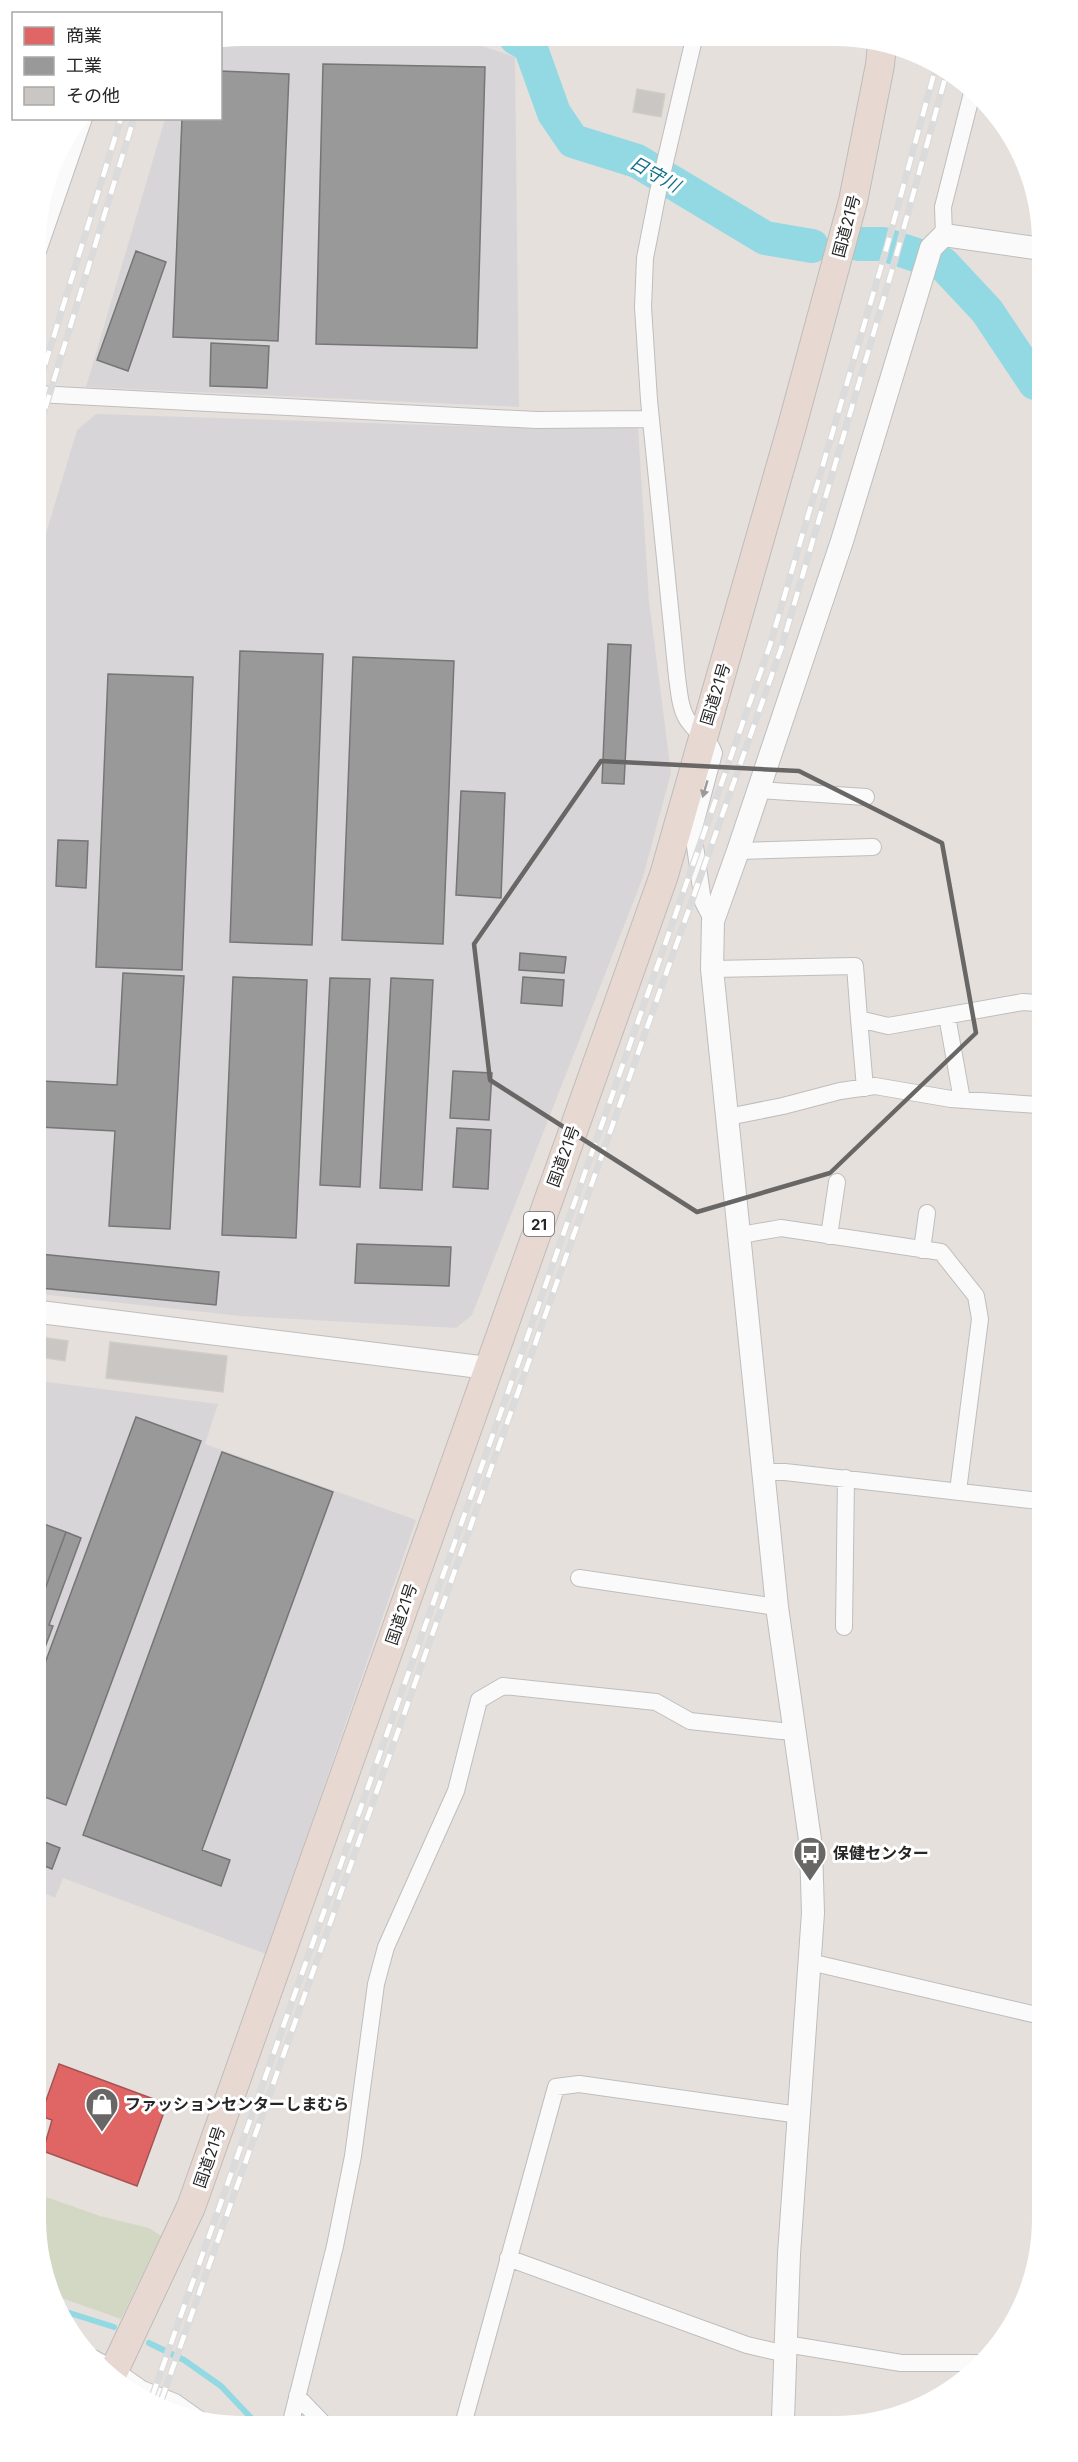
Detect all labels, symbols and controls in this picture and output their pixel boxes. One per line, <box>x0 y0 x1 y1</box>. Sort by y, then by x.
legend <box>12 12 222 120</box>
text: 商業 <box>66 25 102 46</box>
text: 工業 <box>66 55 102 76</box>
text: その他 <box>66 85 120 106</box>
water label: 日守川 <box>626 152 685 197</box>
street label: 国道21号 <box>828 192 864 260</box>
street label: 国道21号 <box>696 660 734 728</box>
one-way arrow <box>700 780 709 798</box>
street label: 国道21号 <box>543 1122 583 1190</box>
road number: 21 <box>524 1212 554 1236</box>
street label: 国道21号 <box>381 1580 421 1648</box>
bus stop icon: 保健センター <box>792 1835 828 1882</box>
place label: 保健センター <box>833 1843 929 1863</box>
shop icon: ファッションセンターしまむら <box>84 2086 120 2133</box>
place label: ファッションセンターしまむら <box>125 2094 349 2114</box>
street label: 国道21号 <box>189 2123 229 2191</box>

